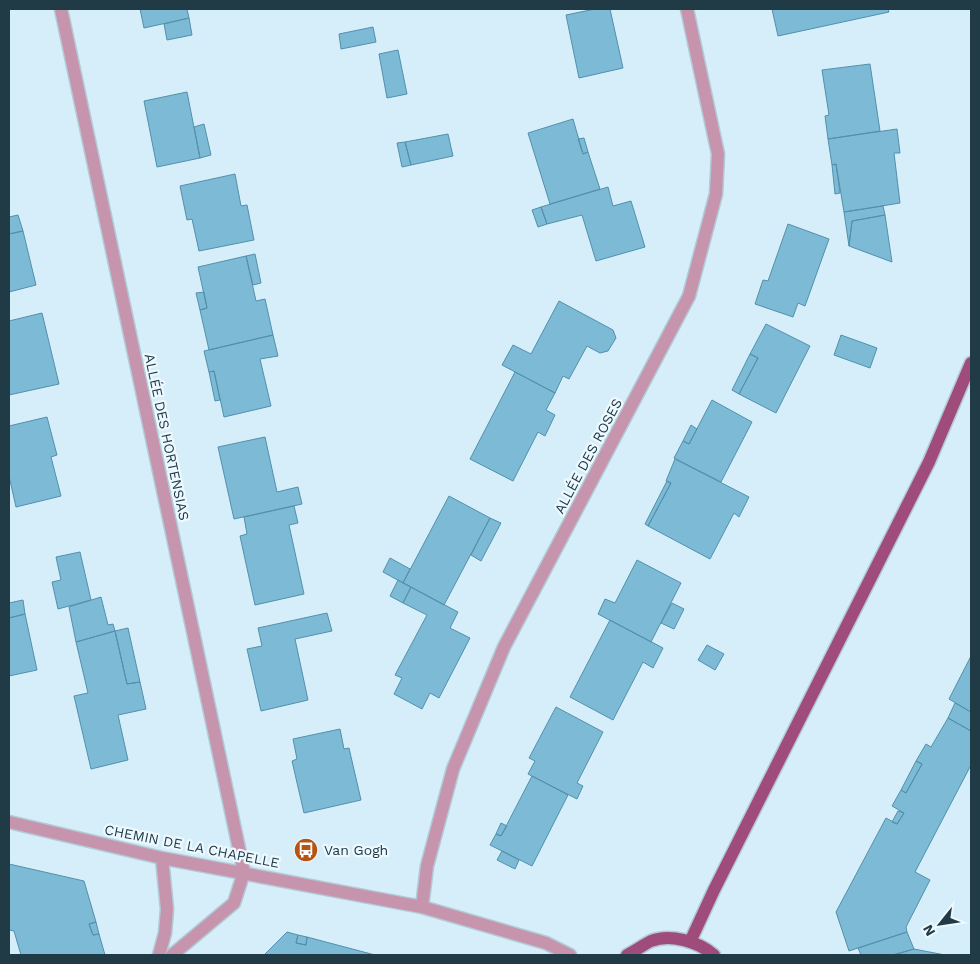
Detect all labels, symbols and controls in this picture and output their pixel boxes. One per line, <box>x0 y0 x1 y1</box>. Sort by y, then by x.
street label: ALLÉE DES HORTENSIAS <box>141 352 193 522</box>
street label: ALLÉE DES ROSES <box>551 396 625 516</box>
street label: CHEMIN DE LA CHAPELLE <box>103 821 281 871</box>
bus stop icon: Van Gogh <box>293 837 319 863</box>
place label: Van Gogh <box>324 842 388 858</box>
north arrow <box>915 899 965 949</box>
text: N <box>919 922 938 939</box>

